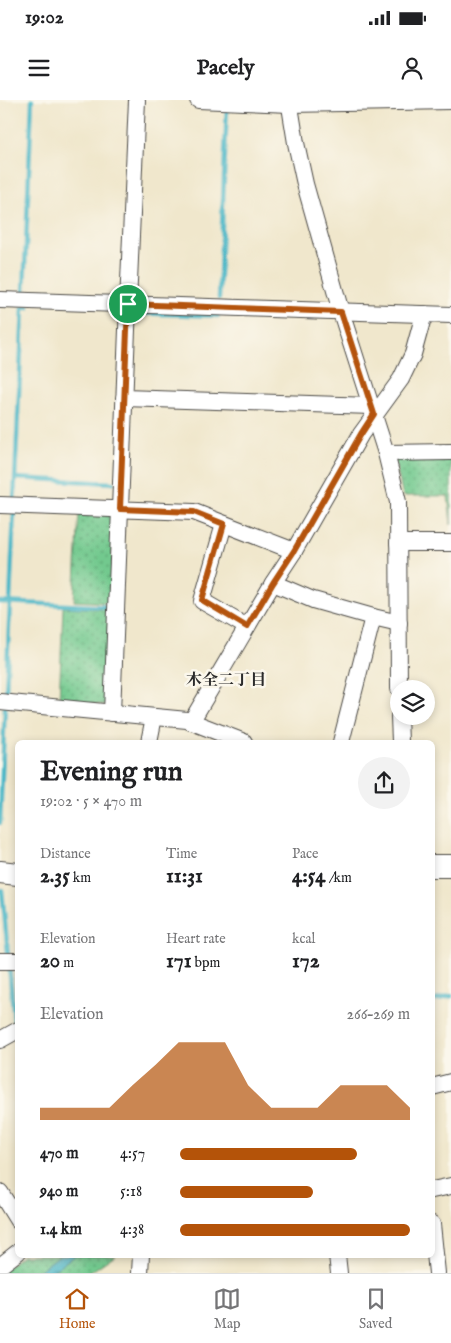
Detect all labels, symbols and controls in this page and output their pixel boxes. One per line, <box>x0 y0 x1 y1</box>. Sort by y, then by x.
text: 19:02 <box>25 6 64 30</box>
icon: menu <box>25 54 53 82</box>
text: Pacely <box>196 54 255 82</box>
icon: person <box>398 54 426 82</box>
pin <box>107 283 149 325</box>
icon: arrive <box>114 290 142 318</box>
district label: 木全二丁目 <box>186 671 266 691</box>
map controls <box>390 680 435 725</box>
button: layers <box>390 680 435 725</box>
text: Evening run <box>40 755 183 790</box>
button: share <box>358 757 410 809</box>
text: 19:02 · 5 × 470 m <box>40 792 142 812</box>
text: Distance <box>40 845 91 863</box>
text: Time <box>166 845 197 863</box>
text: Pace <box>292 845 319 863</box>
text: 2.35 <box>40 863 70 890</box>
text: 11:31 <box>166 863 203 890</box>
text: 4:54 <box>292 863 326 890</box>
text: km <box>70 869 91 887</box>
text: /km <box>326 869 352 887</box>
text: Elevation <box>40 930 96 948</box>
text: Heart rate <box>166 930 226 948</box>
text: kcal <box>292 930 315 948</box>
text: 20 <box>40 948 60 975</box>
text: 171 <box>166 948 191 975</box>
text: 172 <box>292 948 320 975</box>
text: m <box>60 954 74 972</box>
text: bpm <box>191 954 220 972</box>
text: Elevation <box>40 1005 103 1025</box>
text: 266–269 m <box>347 1005 410 1025</box>
text: 470 m <box>40 1144 79 1164</box>
text: 4:57 <box>120 1144 145 1164</box>
text: 940 m <box>40 1182 78 1202</box>
text: 5:18 <box>120 1182 142 1202</box>
text: 1.4 km <box>40 1220 82 1240</box>
text: 4:38 <box>120 1220 144 1240</box>
tab: Home <box>59 1285 95 1333</box>
tab: Map <box>213 1285 241 1333</box>
tab: Saved <box>359 1285 392 1333</box>

